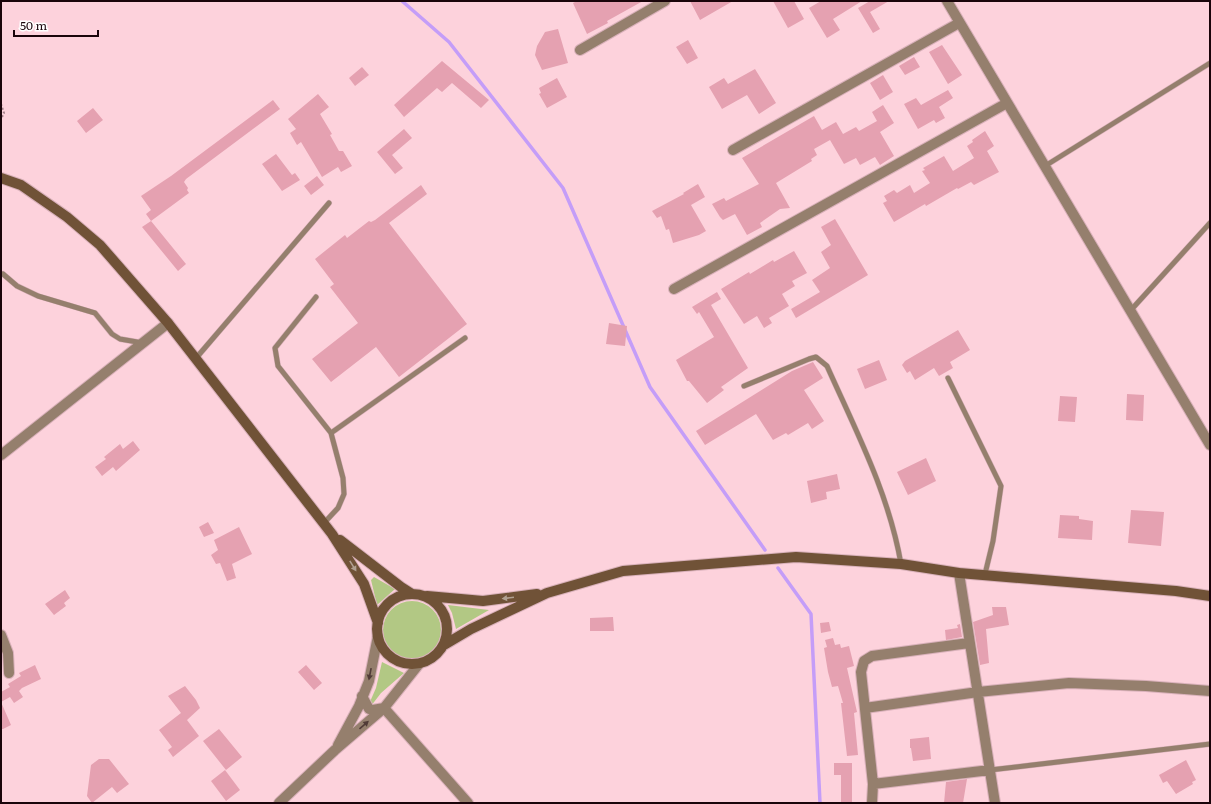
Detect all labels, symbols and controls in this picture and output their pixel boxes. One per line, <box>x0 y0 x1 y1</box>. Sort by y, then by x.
scale bar <box>14 12 98 38</box>
text: 50 m <box>20 16 47 34</box>
one-way arrow <box>349 561 357 572</box>
one-way arrow <box>502 595 514 601</box>
one-way arrow <box>367 668 373 680</box>
one-way arrow <box>359 720 370 729</box>

